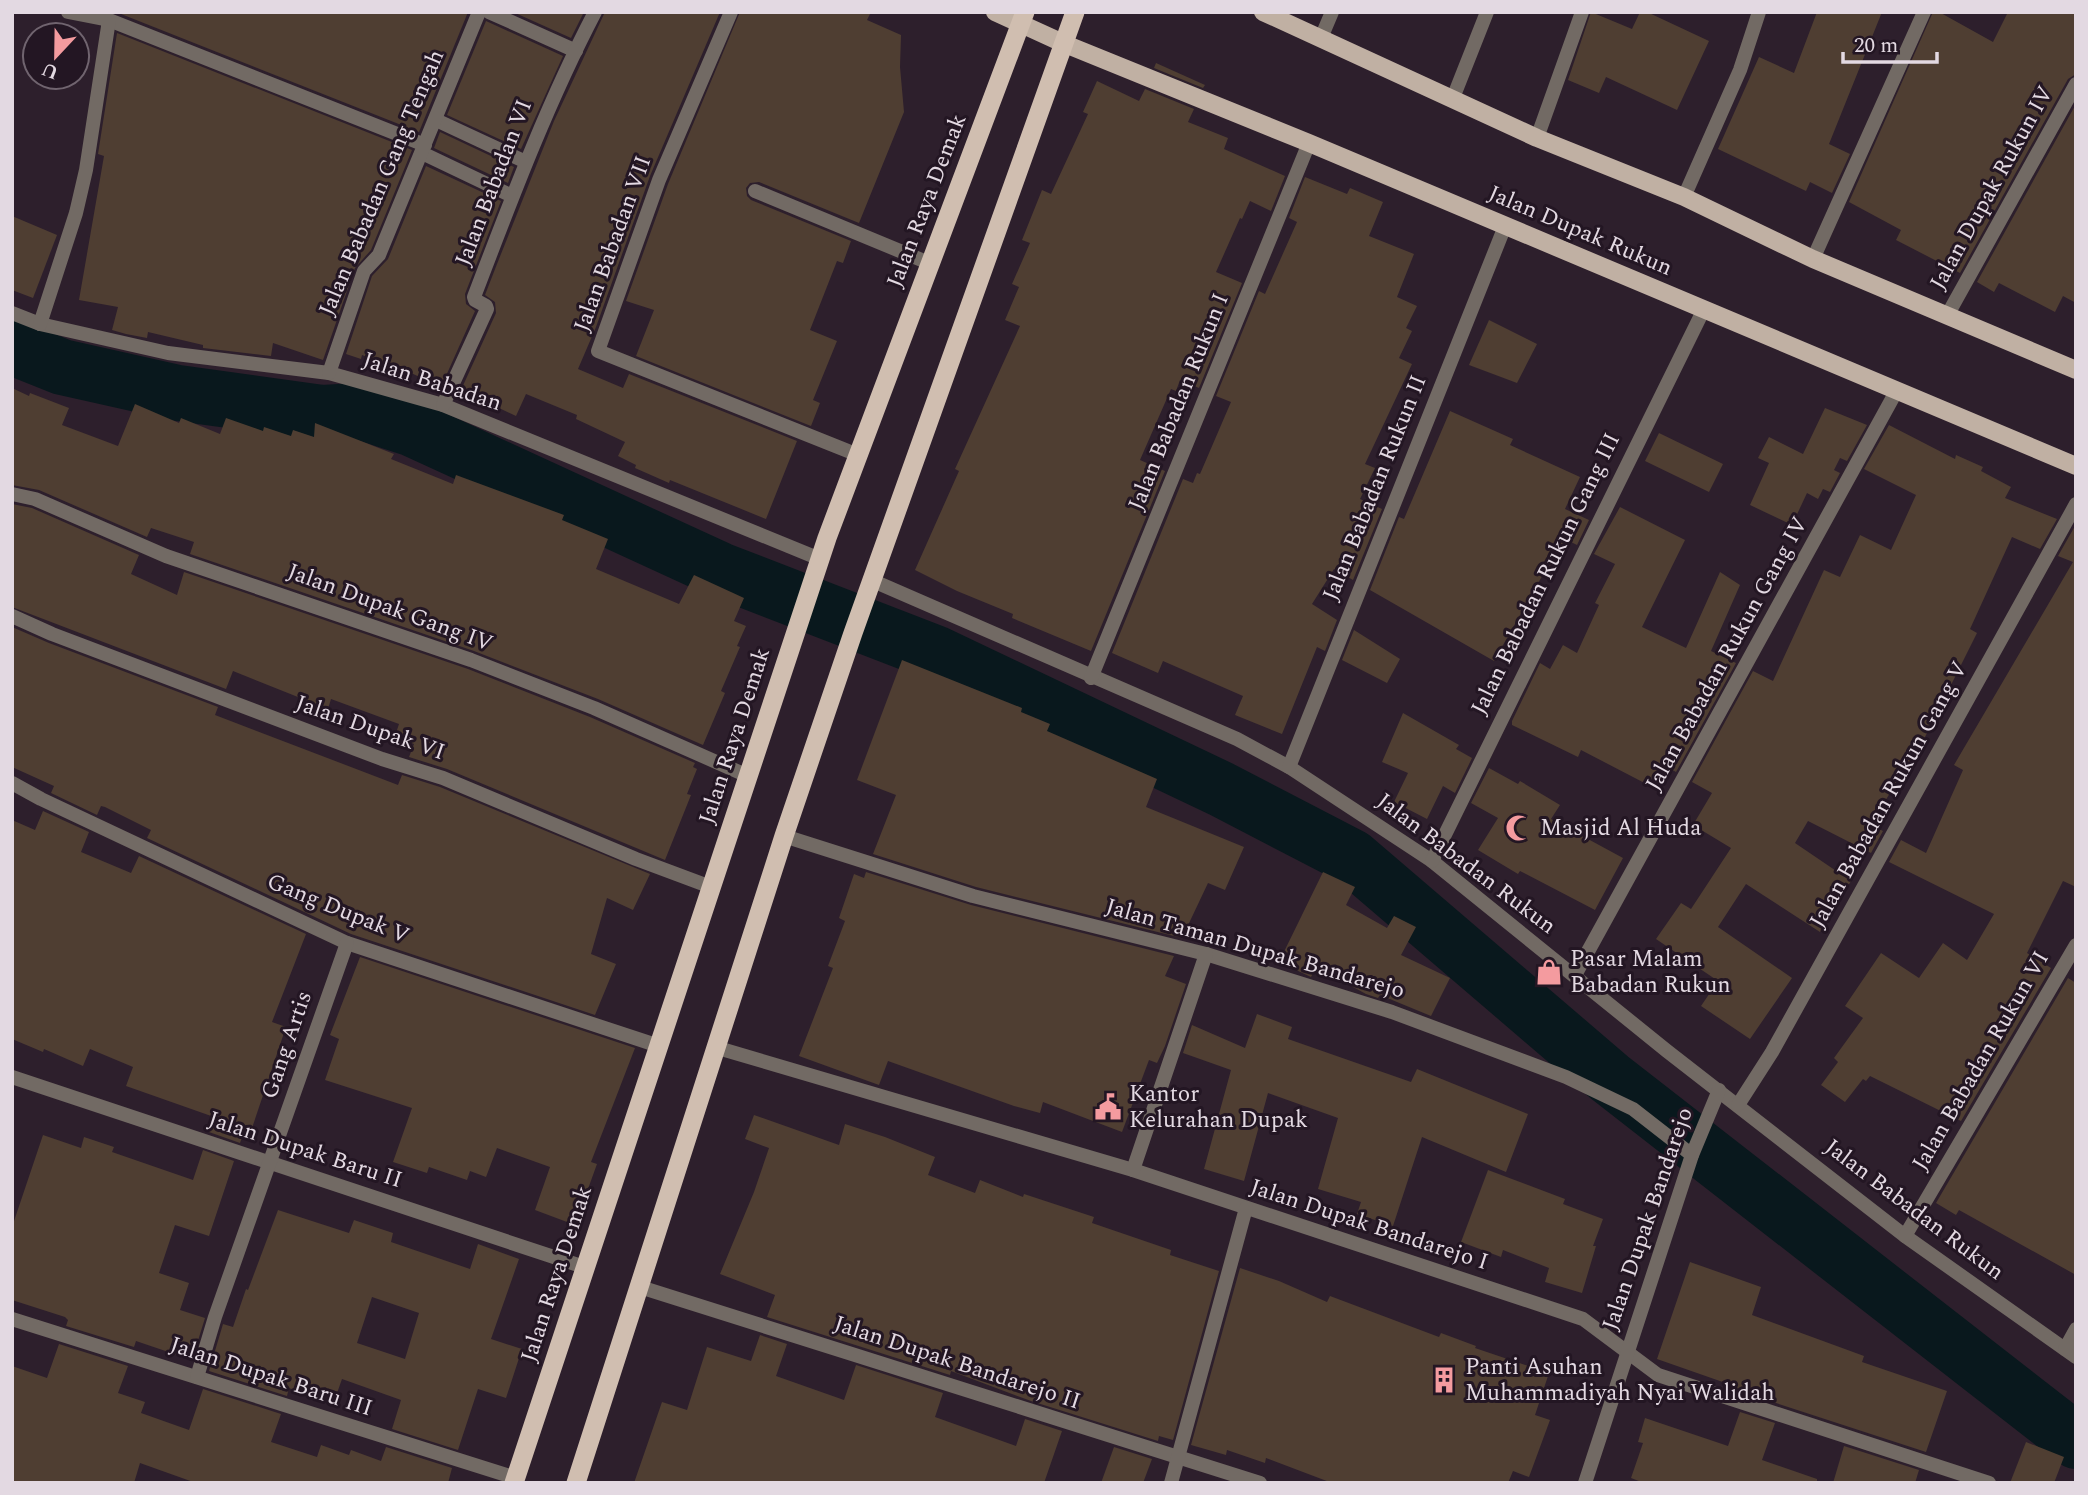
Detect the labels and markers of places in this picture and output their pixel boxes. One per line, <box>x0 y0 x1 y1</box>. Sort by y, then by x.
place label: Masjid Al Huda <box>1540 811 1701 846</box>
mosque icon: Masjid Al Huda <box>1504 813 1534 843</box>
place label: Pasar Malam Babadan Rukun <box>1570 942 1731 1003</box>
shop icon: Pasar Malam Babadan Rukun <box>1534 957 1564 987</box>
place label: Kantor Kelurahan Dupak <box>1129 1077 1308 1138</box>
public building icon: Kantor Kelurahan Dupak <box>1093 1092 1123 1122</box>
place label: Panti Asuhan Muhammadiyah Nyai Walidah <box>1465 1350 1775 1411</box>
building icon: Panti Asuhan Muhammadiyah Nyai Walidah <box>1429 1365 1459 1395</box>

